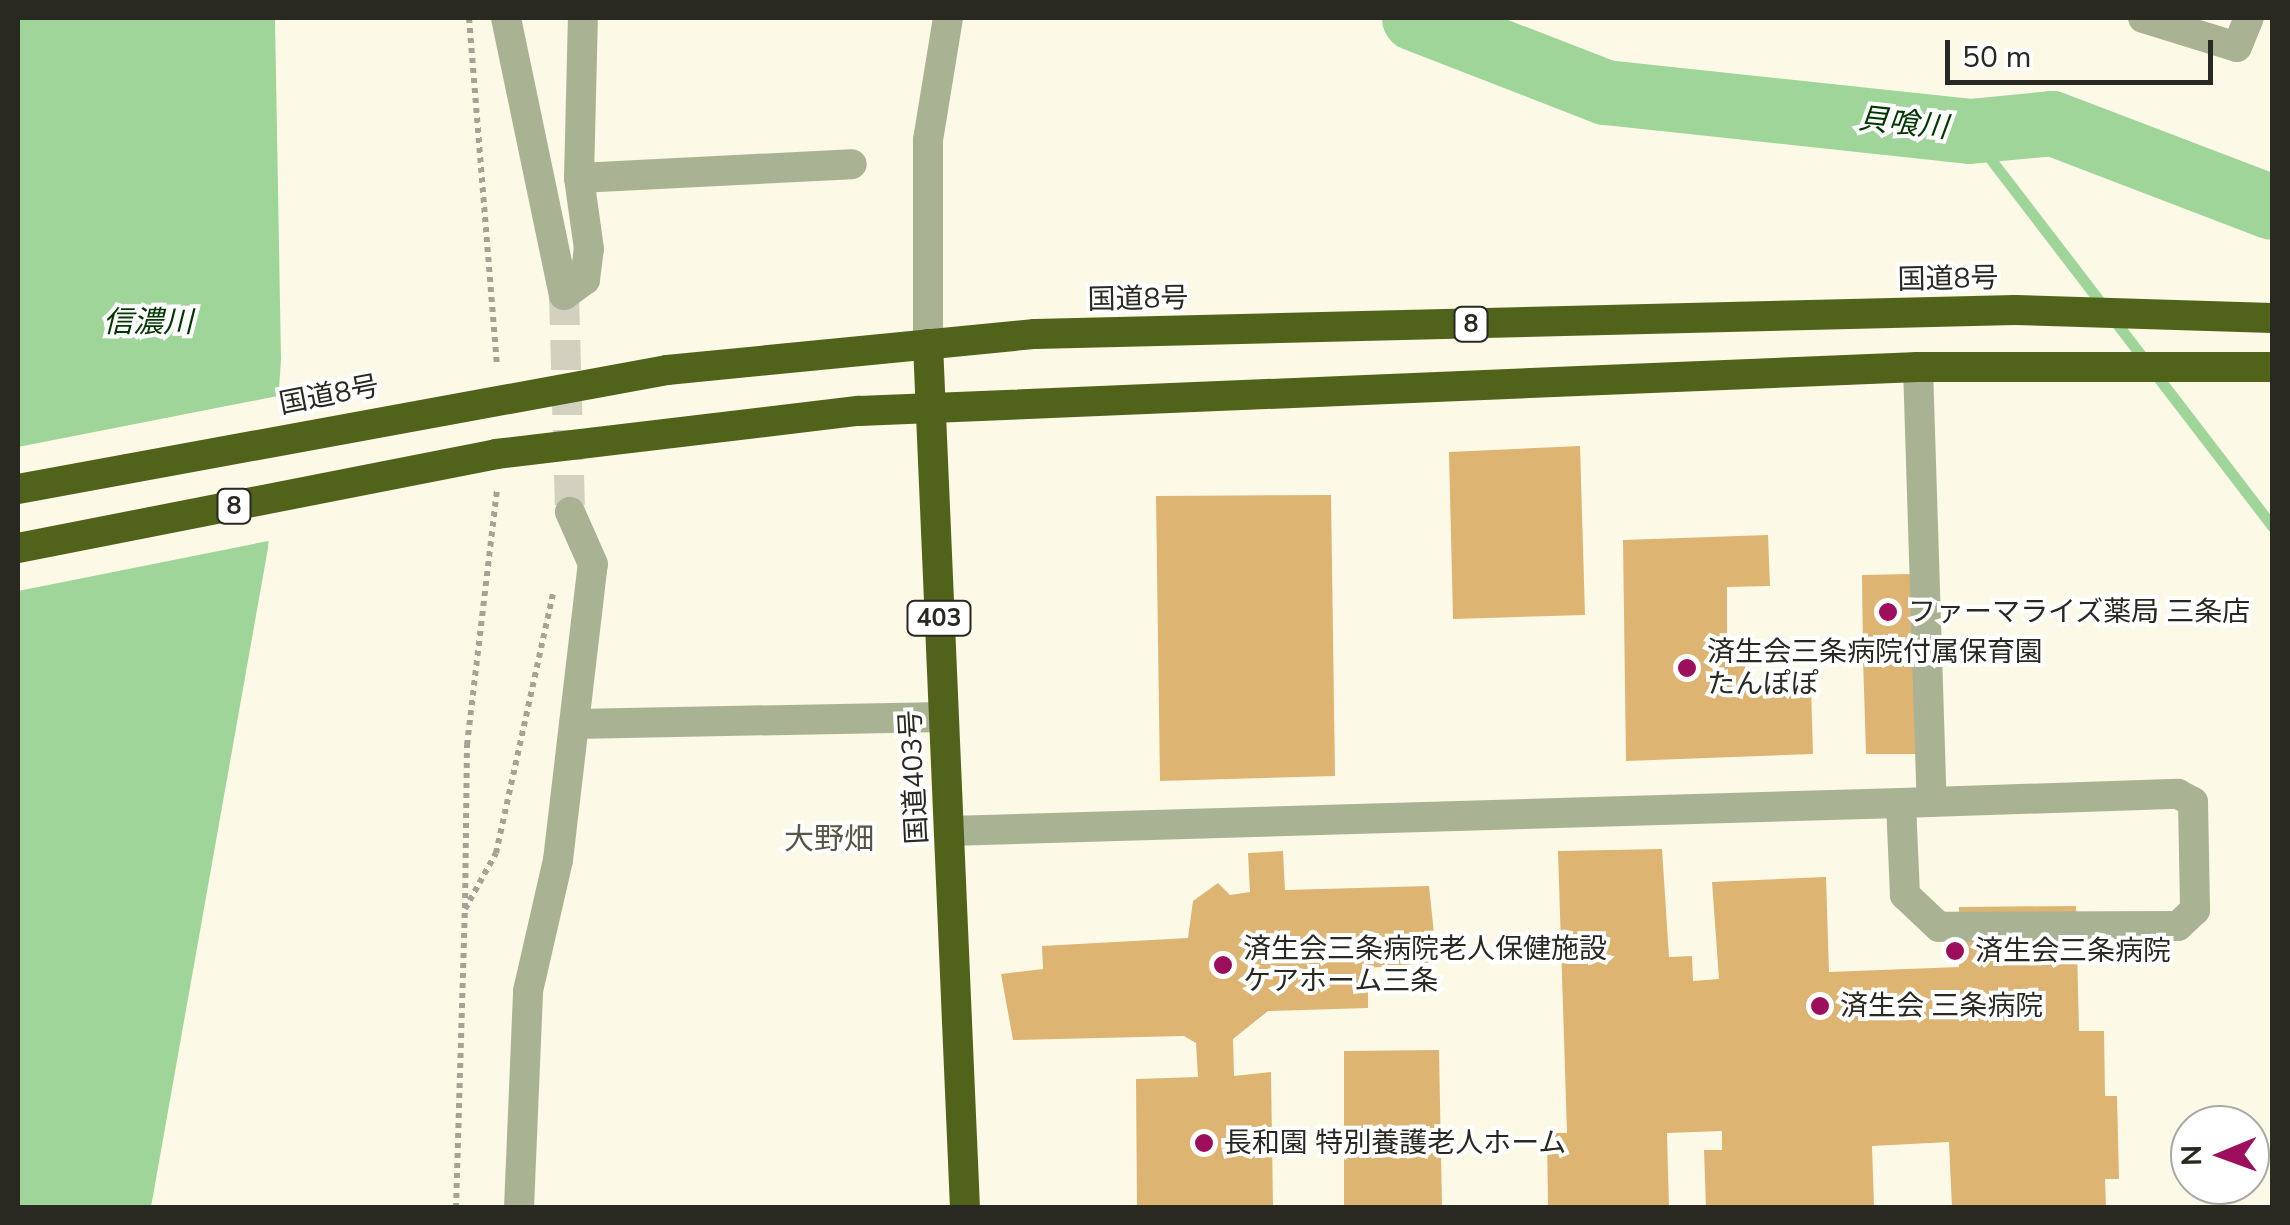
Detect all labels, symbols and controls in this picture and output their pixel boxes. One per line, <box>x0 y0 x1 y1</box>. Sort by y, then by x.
scale bar <box>1950 20 2218 82</box>
text: 50 m <box>1962 37 2031 78</box>
water label: 貝喰川 <box>1856 101 1950 147</box>
street label: 国道8号 <box>1897 261 1999 297</box>
street label: 国道8号 <box>1087 281 1189 317</box>
road number: 8 <box>1454 304 1488 344</box>
water label: 信濃川 <box>103 305 193 341</box>
street label: 国道8号 <box>276 369 382 421</box>
road number: 8 <box>216 486 252 526</box>
place label: ファーマライズ薬局 三条店 <box>1908 595 2251 629</box>
road number: 403 <box>906 598 972 638</box>
marker: ファーマライズ薬局 三条店 <box>1877 601 1899 623</box>
place label: 済生会三条病院付属保育園 たんぽぽ <box>1707 635 2043 701</box>
marker: 済生会三条病院付属保育園 たんぽぽ <box>1676 657 1698 679</box>
street label: 国道403号 <box>894 709 934 845</box>
district label: 大野畑 <box>784 822 874 858</box>
place label: 済生会三条病院老人保健施設 ケアホーム三条 <box>1243 932 1607 998</box>
place label: 済生会三条病院 <box>1975 934 2171 968</box>
marker: 済生会三条病院 <box>1944 940 1966 962</box>
marker: 済生会三条病院老人保健施設 ケアホーム三条 <box>1212 954 1234 976</box>
place label: 済生会 三条病院 <box>1840 989 2043 1023</box>
marker: 済生会 三条病院 <box>1809 995 1831 1017</box>
north arrow <box>2170 1105 2270 1205</box>
place label: 長和園 特別養護老人ホーム <box>1224 1126 1567 1160</box>
marker: 長和園 特別養護老人ホーム <box>1193 1132 1215 1154</box>
text: N <box>2173 1145 2211 1166</box>

